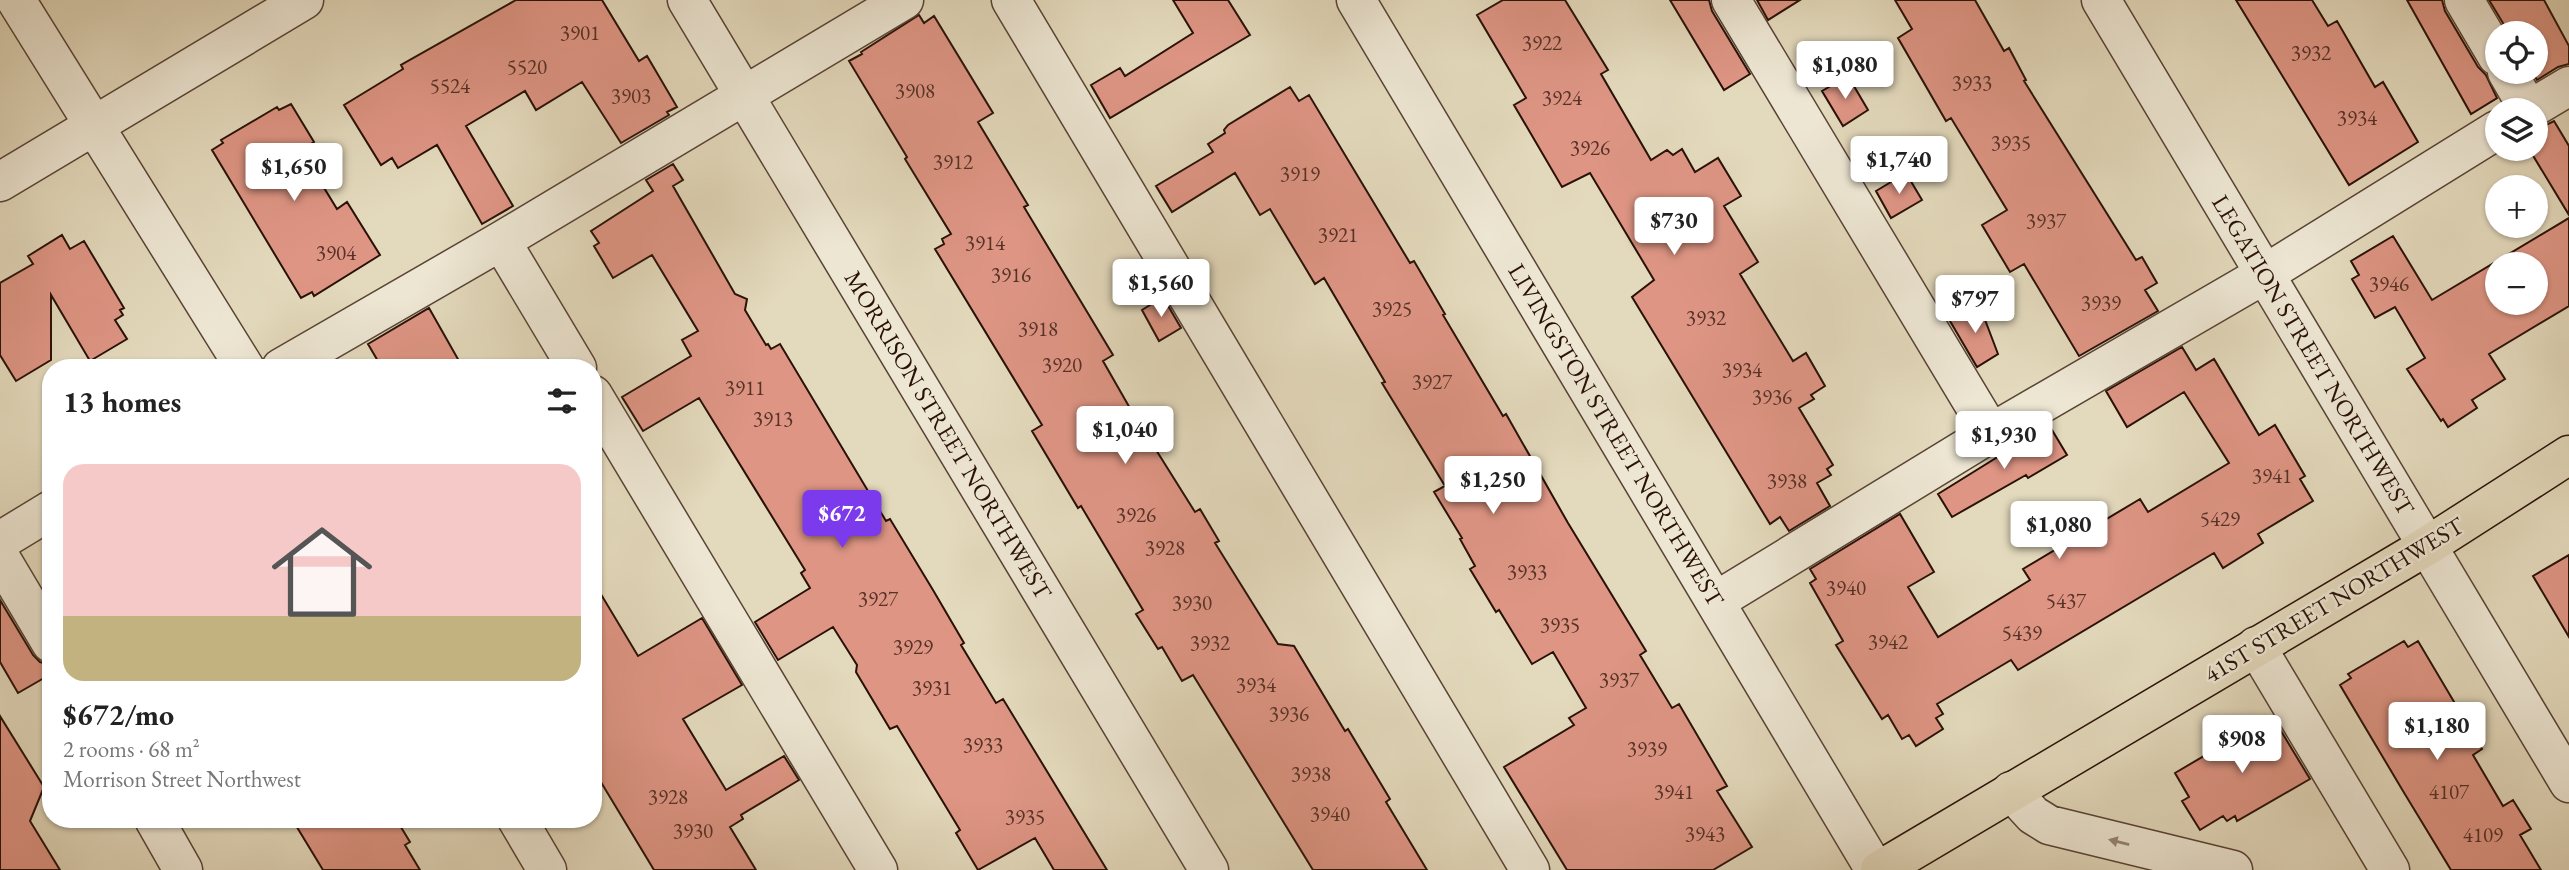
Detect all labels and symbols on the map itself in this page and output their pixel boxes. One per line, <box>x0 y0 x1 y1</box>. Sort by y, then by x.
house number: 3901 <box>560 19 600 46</box>
house number: 3922 <box>1522 29 1562 56</box>
house number: 3932 <box>2291 39 2331 66</box>
pin: $1,080 <box>1788 42 1902 101</box>
house number: 5520 <box>507 53 547 80</box>
house number: 3933 <box>1952 69 1992 96</box>
house number: 5524 <box>430 72 471 99</box>
house number: 3908 <box>895 77 935 104</box>
house number: 3903 <box>611 82 651 109</box>
house number: 3924 <box>1542 84 1583 111</box>
house number: 3934 <box>2337 104 2378 131</box>
house number: 3935 <box>1991 129 2031 156</box>
house number: 3926 <box>1570 134 1610 161</box>
pin: $1,740 <box>1842 136 1956 196</box>
pin: $1,650 <box>237 144 351 203</box>
house number: 3912 <box>933 148 973 175</box>
house number: 3919 <box>1280 160 1320 187</box>
street label: LEGATION STREET NORTHWEST <box>2205 189 2422 521</box>
pin: $730 <box>1633 198 1715 257</box>
house number: 3937 <box>2026 207 2067 234</box>
house number: 3921 <box>1318 221 1358 248</box>
house number: 3914 <box>965 229 1006 256</box>
house number: 3904 <box>316 239 357 266</box>
street label: LIVINGSTON STREET NORTHWEST <box>1502 258 1732 613</box>
pin: $1,560 <box>1104 260 1218 319</box>
house number: 3916 <box>991 261 1031 288</box>
street label: MORRISON STREET NORTHWEST <box>838 265 1060 606</box>
house number: 3946 <box>2369 270 2409 297</box>
pin: $797 <box>1934 276 2016 335</box>
house number: 3939 <box>2081 289 2121 316</box>
house number: 3925 <box>1372 295 1412 322</box>
house number: 3932 <box>1686 304 1726 331</box>
house number: 3918 <box>1018 315 1058 342</box>
house number: 3920 <box>1042 351 1082 378</box>
house number: 3934 <box>1722 356 1763 383</box>
house number: 3927 <box>1412 368 1453 395</box>
house number: 3911 <box>725 374 765 401</box>
house number: 3936 <box>1752 383 1792 410</box>
house number: 3913 <box>753 405 793 432</box>
pin: $1,040 <box>1068 406 1182 466</box>
pin: $1,930 <box>1947 412 2061 471</box>
pin: $1,250 <box>1436 456 1550 516</box>
house number: 3941 <box>2252 462 2292 489</box>
house number: 3938 <box>1767 467 1807 494</box>
pin: $672 <box>801 490 883 550</box>
house number: 3926 <box>1116 501 1156 528</box>
pin: $1,080 <box>2002 502 2116 561</box>
house number: 5429 <box>2200 505 2240 532</box>
street label: 41ST STREET NORTHWEST <box>2198 509 2470 690</box>
house number: 3928 <box>1145 534 1185 561</box>
house number: 3933 <box>1507 558 1547 585</box>
house number: 3940 <box>1826 574 1866 601</box>
house number: 3927 <box>858 585 899 612</box>
house number: 5437 <box>2046 587 2087 614</box>
house number: 3930 <box>1172 589 1212 616</box>
house number: 3935 <box>1540 611 1580 638</box>
house number: 5439 <box>2002 619 2042 646</box>
house number: 3942 <box>1868 628 1908 655</box>
house number: 3932 <box>1190 629 1230 656</box>
house number: 3929 <box>893 633 933 660</box>
house number: 3937 <box>1599 666 1640 693</box>
house number: 3934 <box>1236 671 1277 698</box>
house number: 3931 <box>912 674 952 701</box>
house number: 3936 <box>1269 700 1309 727</box>
pin: $1,180 <box>2380 702 2494 762</box>
pin: $908 <box>2201 716 2283 775</box>
house number: 3933 <box>963 731 1003 758</box>
house number: 3939 <box>1627 735 1667 762</box>
house number: 3938 <box>1291 760 1331 787</box>
house number: 3941 <box>1654 778 1694 805</box>
house number: 4107 <box>2429 778 2470 805</box>
house number: 3928 <box>648 783 688 810</box>
house number: 3940 <box>1310 800 1350 827</box>
house number: 3935 <box>1005 803 1045 830</box>
house number: 3930 <box>673 817 713 844</box>
house number: 3943 <box>1685 820 1725 847</box>
house number: 4109 <box>2463 821 2503 848</box>
one-way arrow <box>2108 836 2130 847</box>

